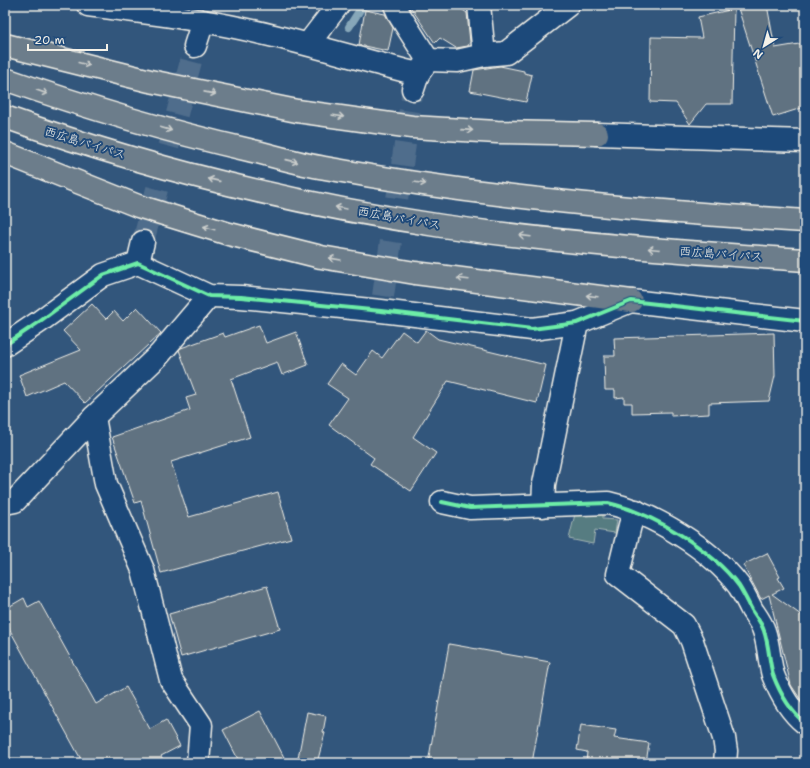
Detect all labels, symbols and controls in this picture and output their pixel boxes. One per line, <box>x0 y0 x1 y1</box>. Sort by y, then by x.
scale bar <box>28 26 107 52</box>
north arrow <box>744 26 784 66</box>
text: 20 m <box>34 32 65 48</box>
text: N <box>750 45 766 62</box>
one-way arrow <box>77 61 90 69</box>
one-way arrow <box>35 89 48 96</box>
one-way arrow <box>204 89 217 97</box>
one-way arrow <box>331 112 344 120</box>
street label: 西広島バイパス <box>43 123 127 163</box>
one-way arrow <box>160 126 173 133</box>
one-way arrow <box>460 127 473 134</box>
one-way arrow <box>286 157 299 165</box>
one-way arrow <box>208 176 221 184</box>
one-way arrow <box>413 180 426 188</box>
street label: 西広島バイパス <box>356 203 442 233</box>
one-way arrow <box>335 204 348 212</box>
one-way arrow <box>203 223 215 231</box>
one-way arrow <box>519 232 532 240</box>
street label: 西広島バイパス <box>679 243 763 265</box>
one-way arrow <box>648 245 661 252</box>
one-way arrow <box>329 255 342 263</box>
one-way arrow <box>457 275 470 283</box>
one-way arrow <box>586 292 599 300</box>

